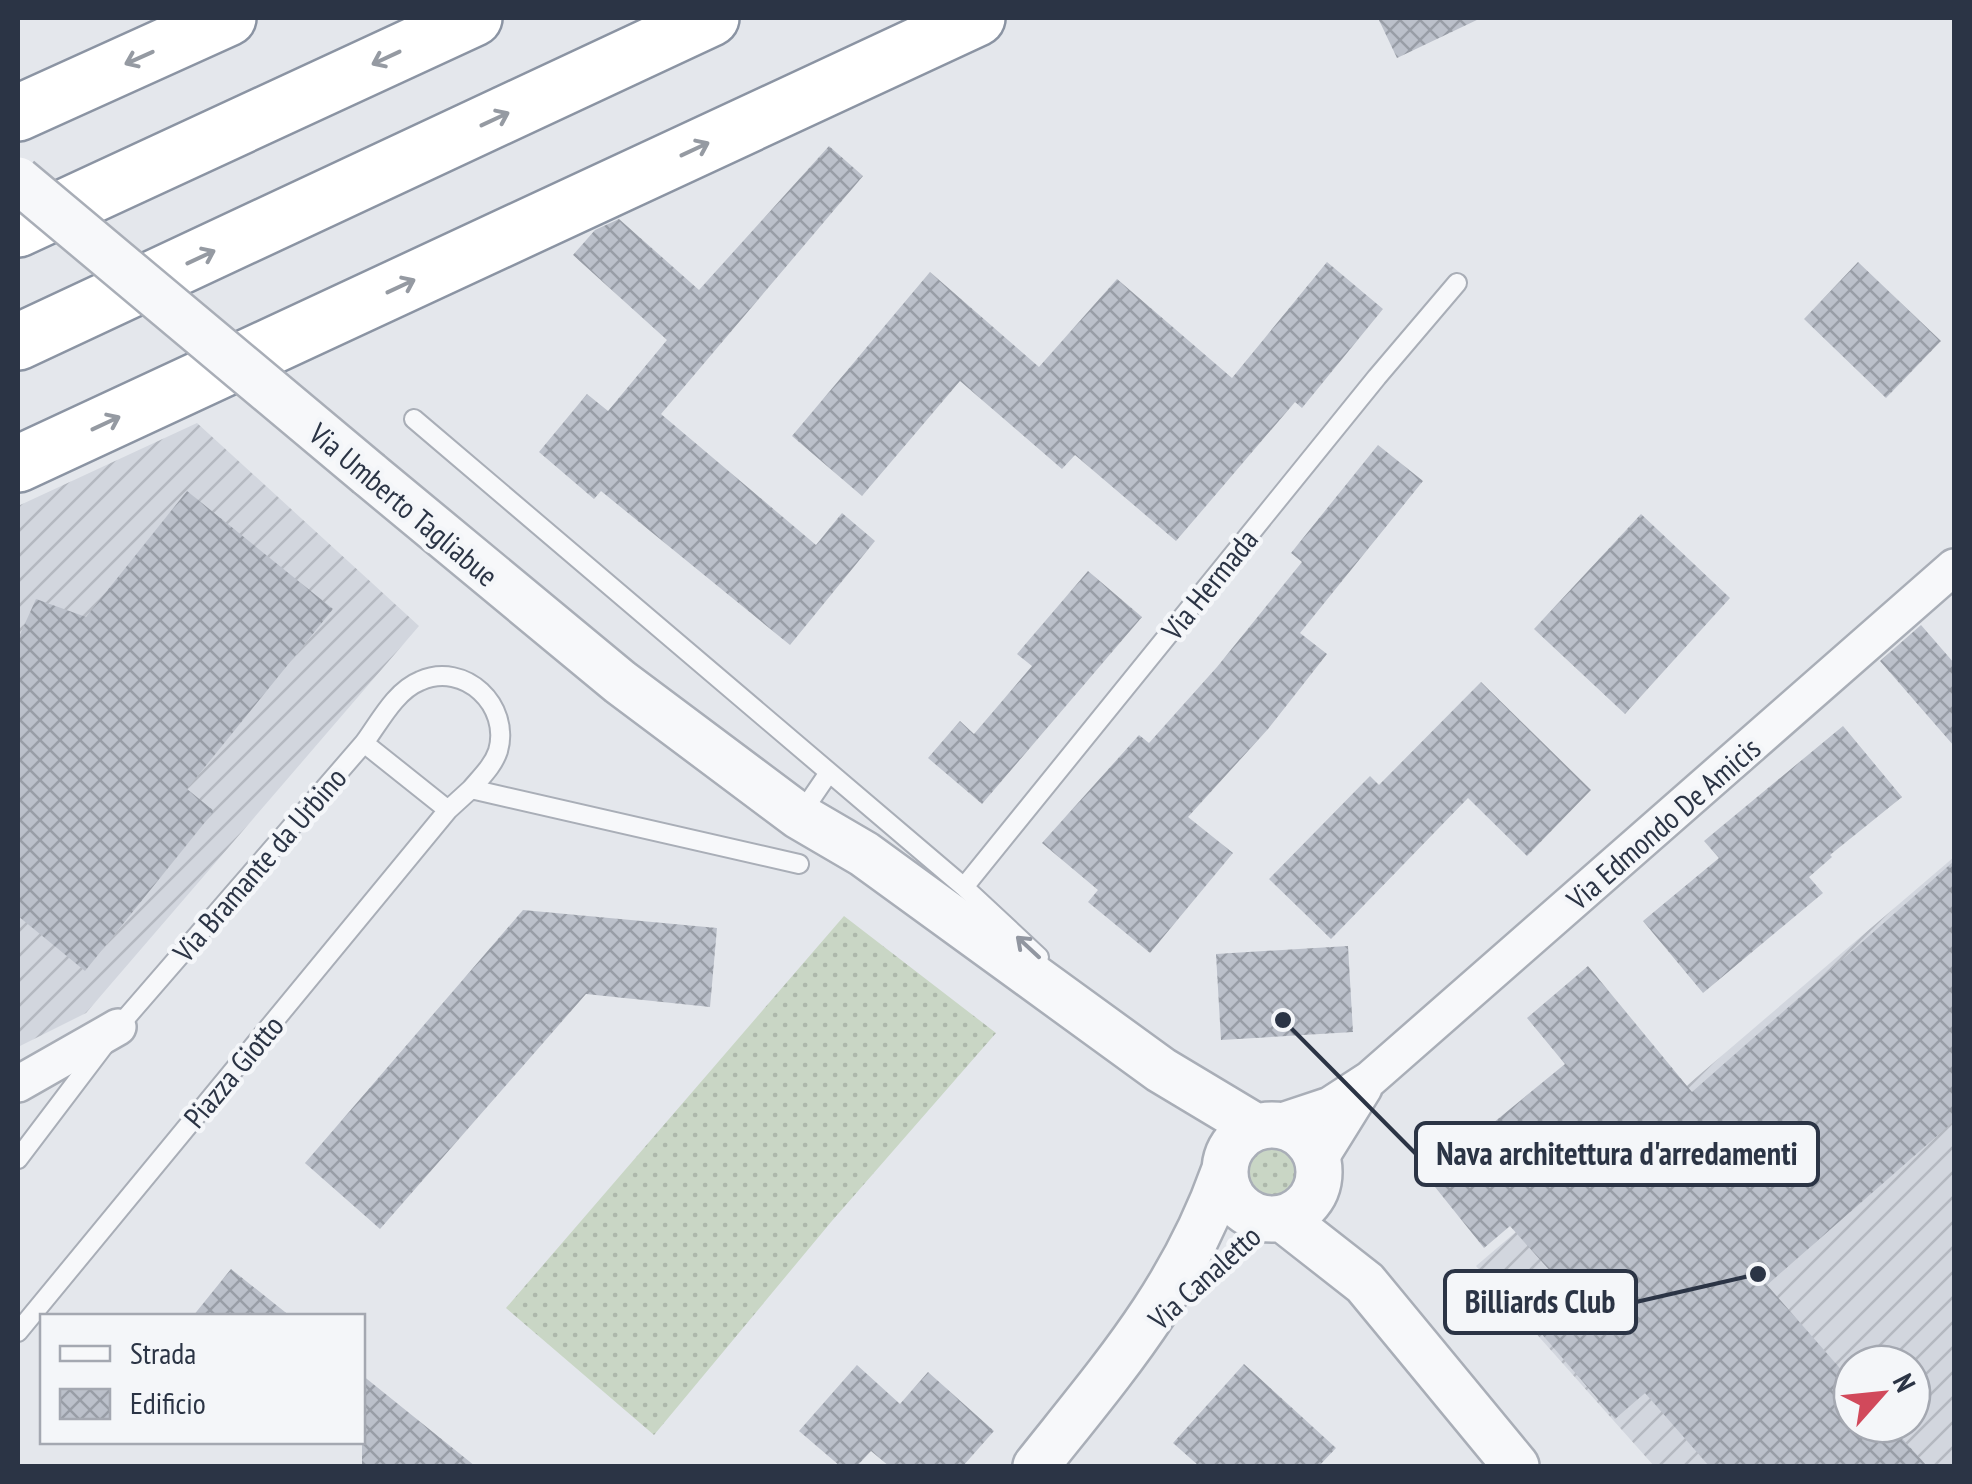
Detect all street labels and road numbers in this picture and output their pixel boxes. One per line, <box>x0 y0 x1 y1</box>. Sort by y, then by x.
street label: Via Umberto Tagliabue <box>301 413 506 594</box>
street label: Via Hermada <box>1152 520 1266 648</box>
street label: Via Edmondo De Amicis <box>1557 728 1768 918</box>
street label: Via Bramante da Urbino <box>163 759 354 970</box>
street label: Piazza Giotto <box>175 1007 291 1135</box>
street label: Via Canaletto <box>1139 1216 1268 1338</box>

